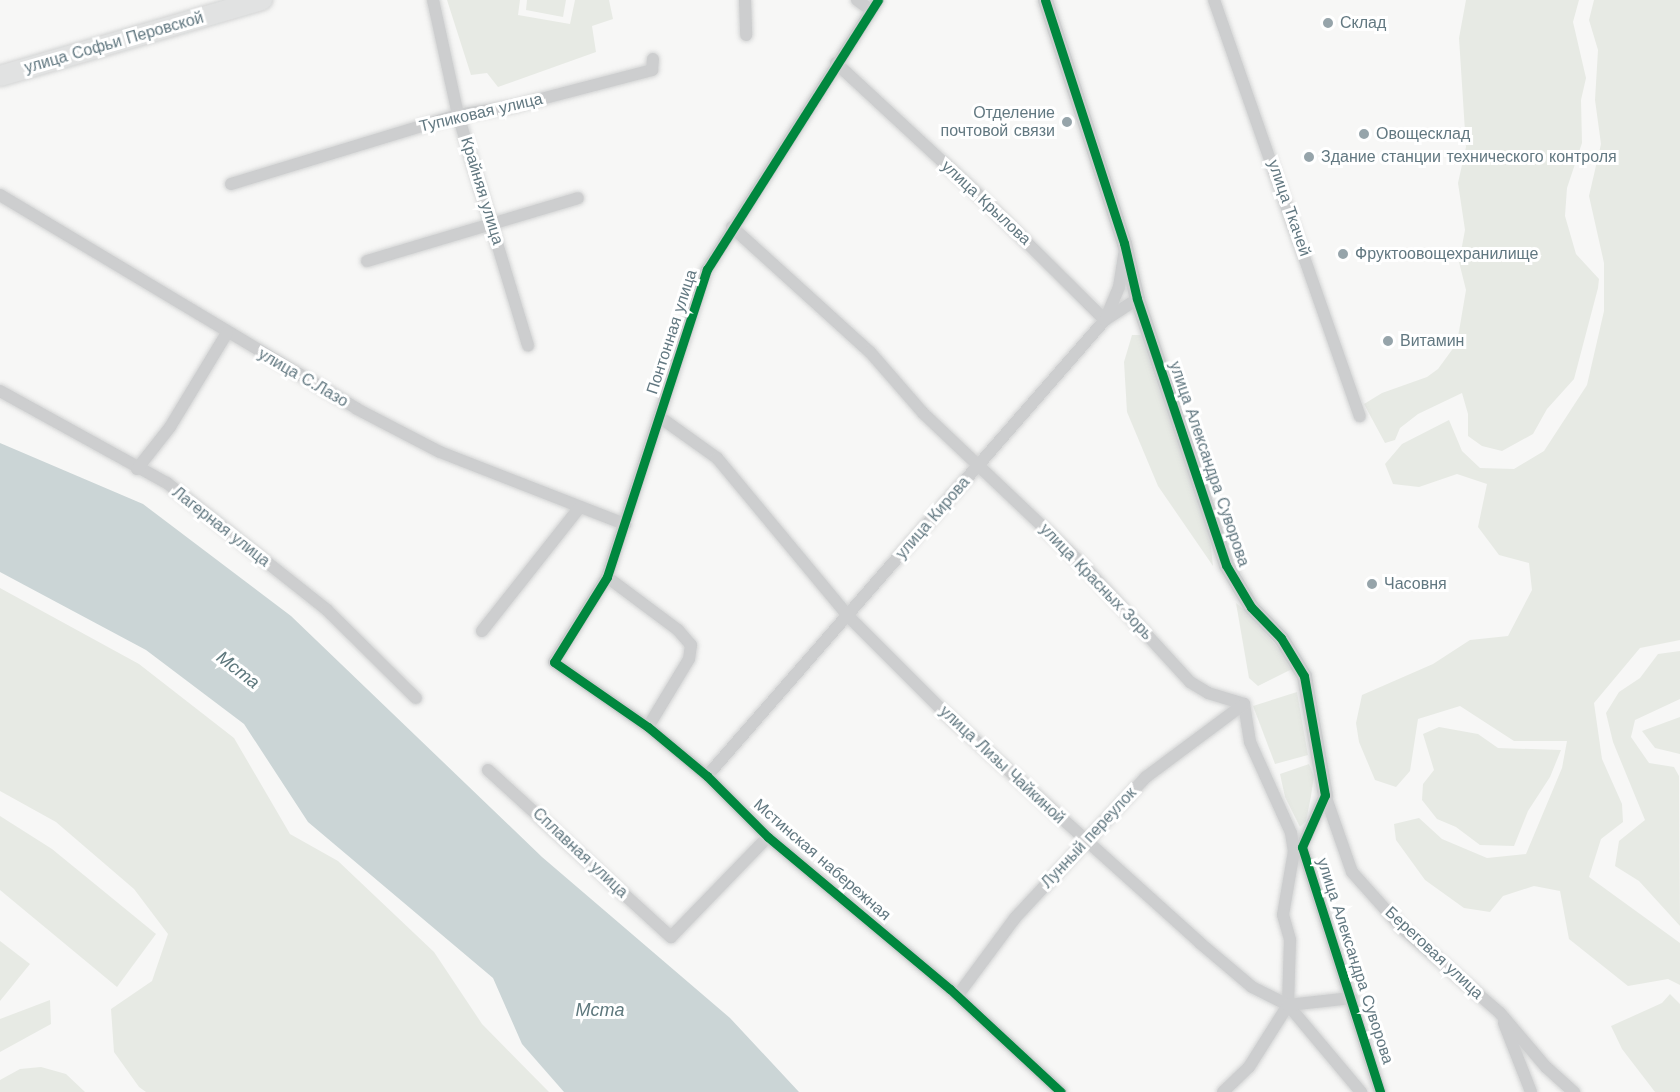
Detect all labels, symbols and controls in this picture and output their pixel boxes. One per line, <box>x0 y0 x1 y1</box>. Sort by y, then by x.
street label: улица Софьи Перовской <box>22 8 206 78</box>
place label: Склад <box>1340 13 1386 33</box>
marker: Склад <box>1321 16 1335 30</box>
street label: Тупиковая улица <box>418 89 544 137</box>
place label: Отделение почтовой связи <box>941 103 1055 141</box>
marker: Отделение почтовой связи <box>1060 115 1074 129</box>
place label: Овощесклад <box>1376 124 1470 144</box>
marker: Овощесклад <box>1357 127 1371 141</box>
street label: Крайняя улица <box>456 135 508 247</box>
place label: Здание станции технического контроля <box>1321 147 1617 167</box>
marker: Здание станции технического контроля <box>1302 150 1316 164</box>
street label: улица Крылова <box>937 157 1035 249</box>
street label: улица Ткачей <box>1264 157 1314 259</box>
place label: Фруктоовощехранилище <box>1355 244 1538 264</box>
marker: Фруктоовощехранилище <box>1336 247 1350 261</box>
street label: Понтонная улица <box>643 267 701 397</box>
place label: Витамин <box>1400 331 1464 351</box>
marker: Витамин <box>1381 334 1395 348</box>
street label: улица С.Лазо <box>255 345 351 411</box>
street label: улица Александра Суворова <box>1165 359 1253 569</box>
street label: улица Кирова <box>892 473 974 563</box>
street label: Лагерная улица <box>168 483 274 571</box>
street label: улица Красных Зорь <box>1036 520 1156 644</box>
place label: Часовня <box>1384 574 1447 594</box>
marker: Часовня <box>1365 577 1379 591</box>
water label: Мста <box>212 646 264 694</box>
street label: улица Лизы Чайкиной <box>935 702 1069 828</box>
street label: Лунный переулок <box>1037 784 1141 892</box>
street label: Мстинская набережная <box>750 795 894 925</box>
street label: Сплавная улица <box>529 804 631 902</box>
street label: улица Александра Суворова <box>1313 855 1397 1067</box>
street label: Береговая улица <box>1381 903 1487 1003</box>
water label: Мста <box>576 999 624 1021</box>

